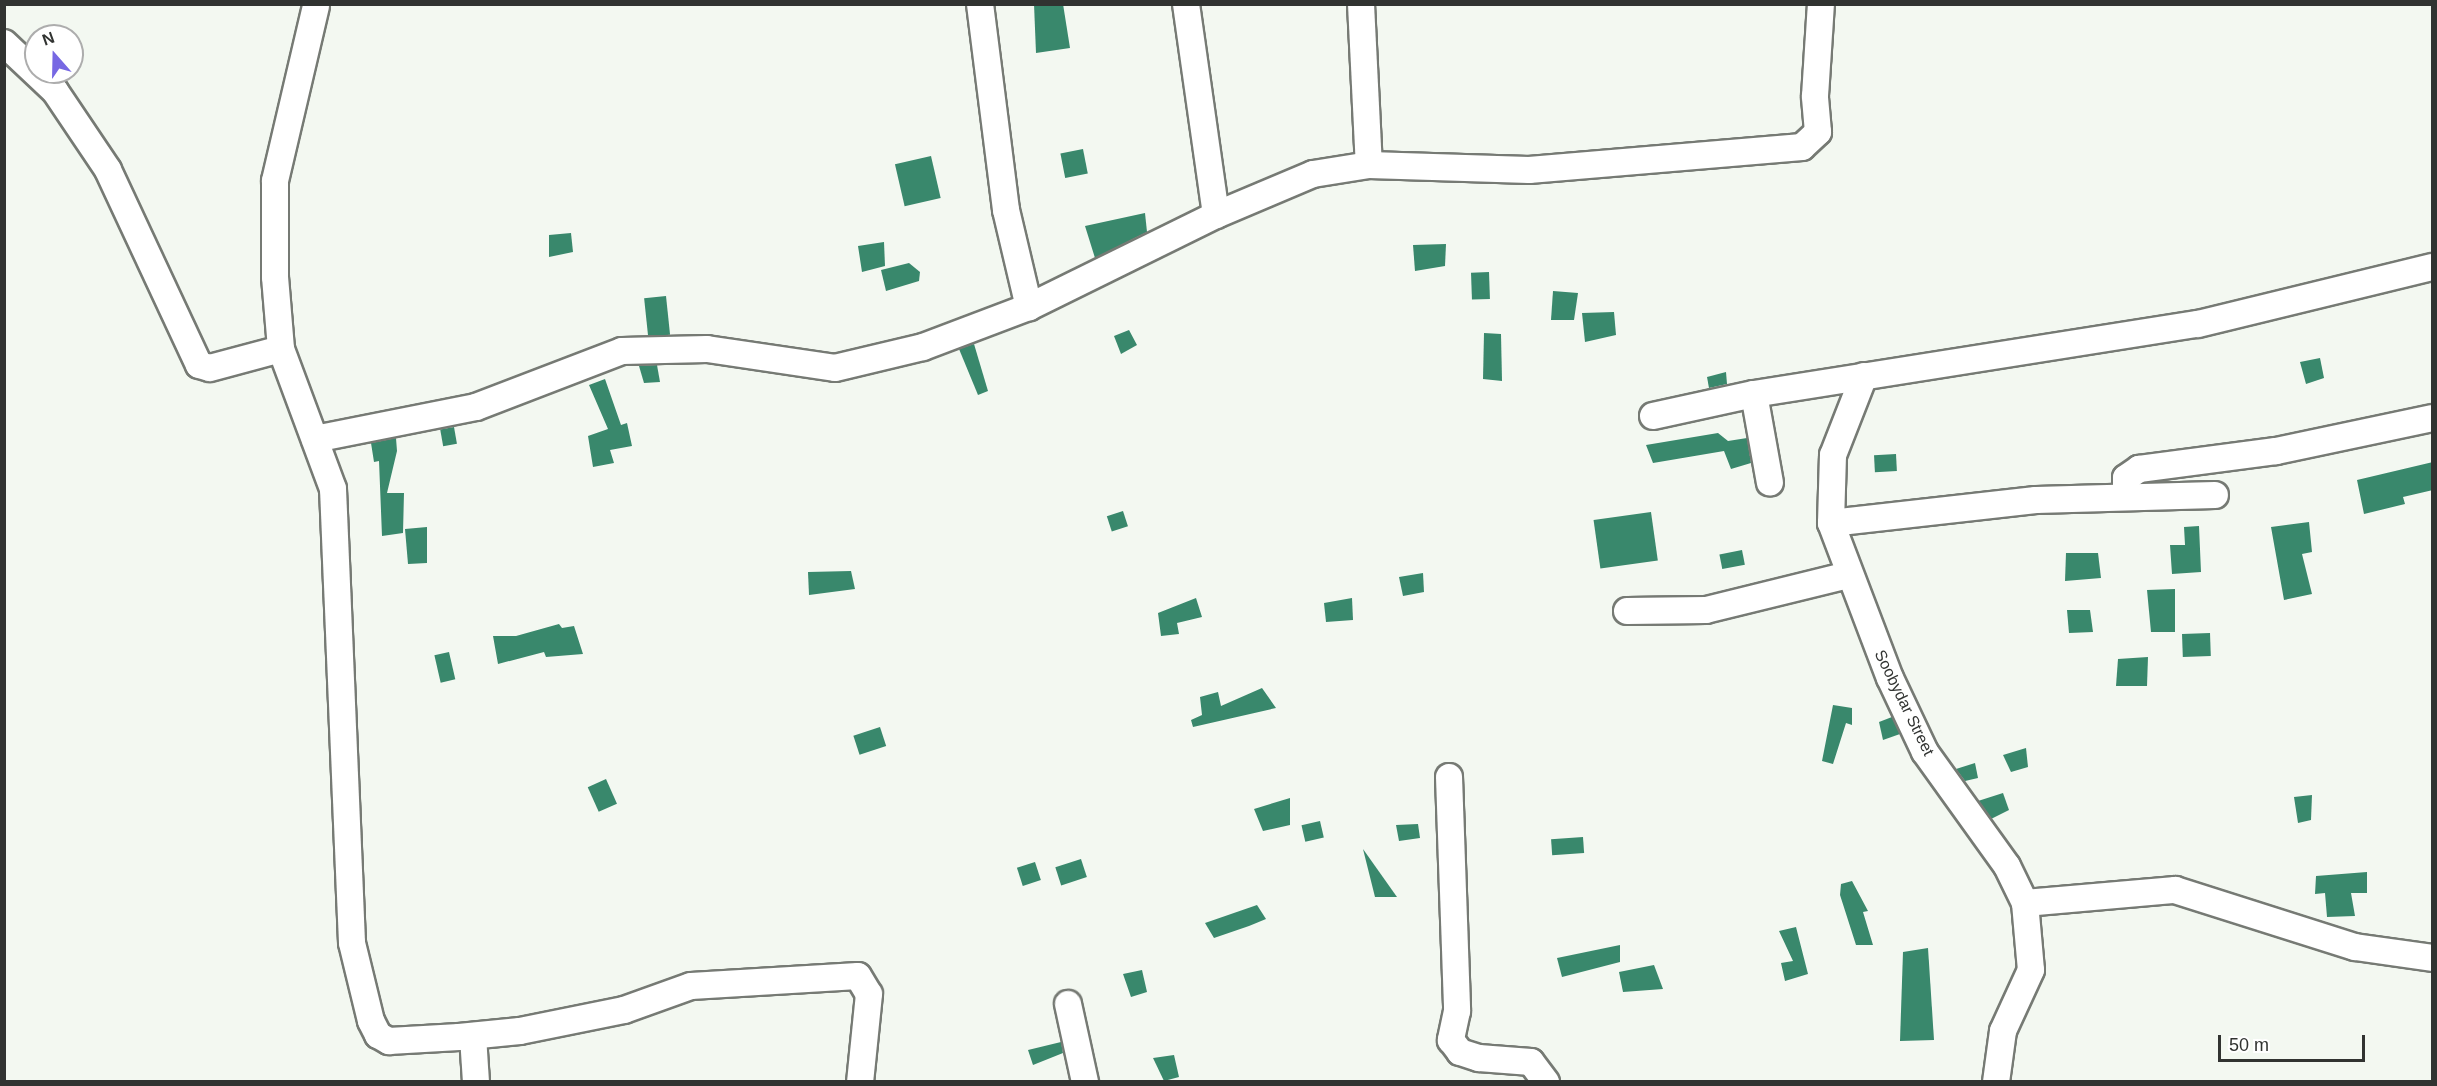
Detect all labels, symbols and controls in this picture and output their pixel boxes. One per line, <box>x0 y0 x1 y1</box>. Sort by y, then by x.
north arrow <box>24 24 84 84</box>
text: N <box>40 29 57 48</box>
street label: Soobydar Street <box>1870 647 1938 759</box>
scale bar <box>2221 1023 2368 1061</box>
text: 50 m <box>2229 1035 2269 1055</box>

